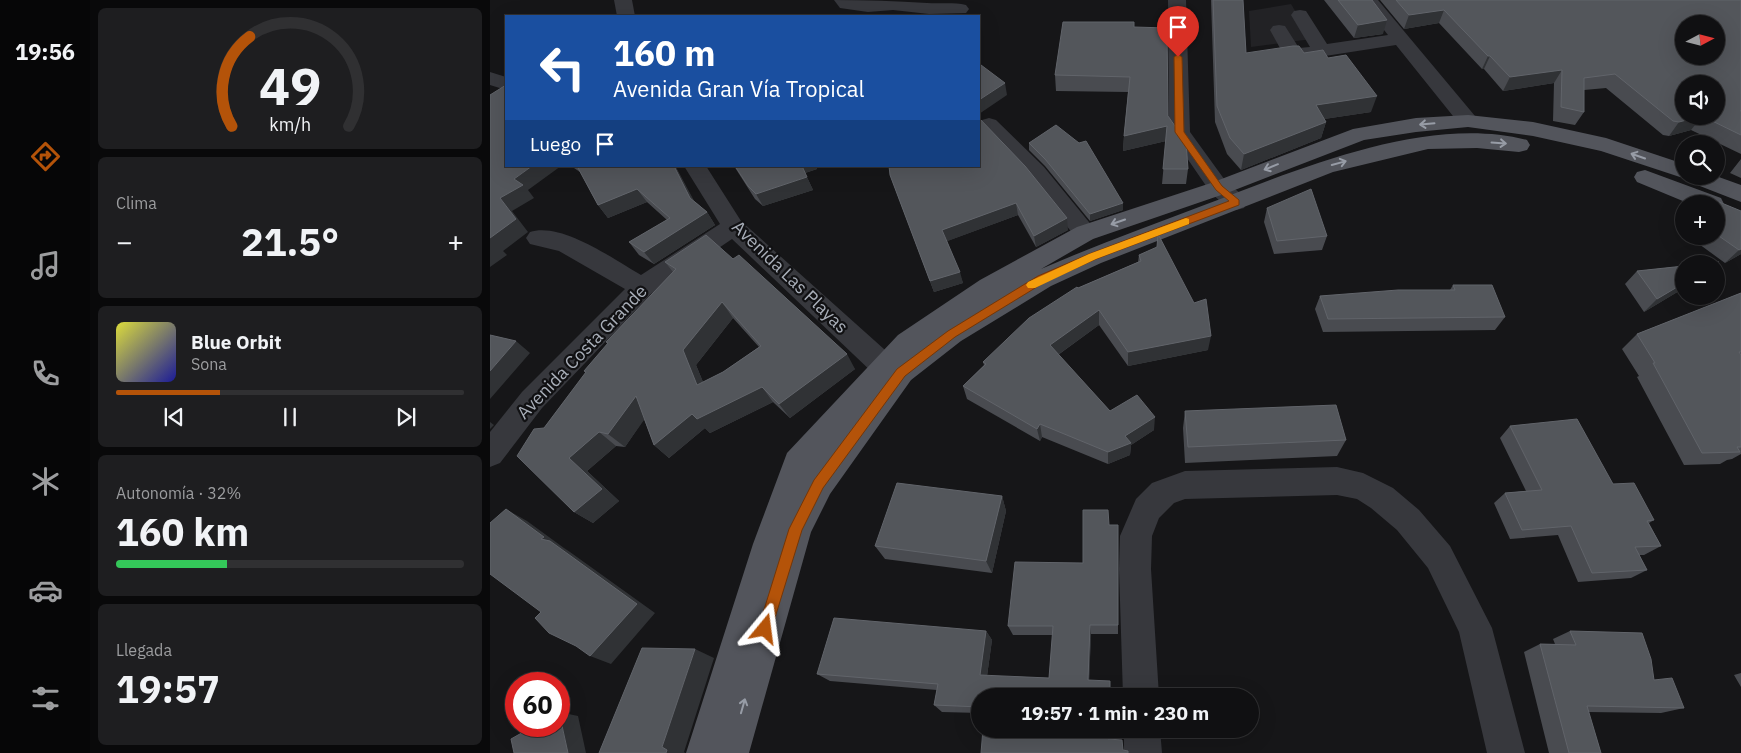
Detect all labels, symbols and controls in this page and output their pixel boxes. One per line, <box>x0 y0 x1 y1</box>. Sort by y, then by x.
pin <box>1157 6 1199 57</box>
icon: arrive <box>1164 13 1192 41</box>
north arrow <box>1675 15 1725 65</box>
map controls <box>1675 15 1725 305</box>
text: 160 m <box>613 30 716 76</box>
icon: left <box>530 35 595 100</box>
text: 19:56 <box>15 37 75 66</box>
text: 49 <box>259 52 321 119</box>
text: Avenida Gran Vía Tropical <box>613 74 865 103</box>
button: sound <box>1675 75 1725 125</box>
text: km/h <box>269 113 311 136</box>
one-way arrow <box>1419 119 1435 129</box>
icon: arrive <box>591 130 619 158</box>
text: Luego <box>530 132 581 156</box>
button: search <box>1675 135 1725 185</box>
one-way arrow <box>1491 138 1507 148</box>
icon: directions <box>28 139 63 174</box>
one-way arrow <box>1630 151 1646 160</box>
one-way arrow <box>1330 157 1346 167</box>
one-way arrow <box>1264 163 1279 173</box>
text: Clima <box>116 193 157 213</box>
button: + <box>1675 195 1725 245</box>
street label: Avenida Las Playas <box>727 215 853 338</box>
text: 21.5° <box>241 217 339 266</box>
one-way arrow <box>1111 218 1127 227</box>
text: − <box>116 223 133 260</box>
text: + <box>447 223 464 260</box>
icon: music <box>28 248 63 283</box>
button: − <box>1675 255 1725 305</box>
street label: Avenida Costa Grande <box>512 280 652 424</box>
text: Blue Orbit <box>191 330 281 354</box>
text: Sona <box>191 354 227 374</box>
icon: phone <box>28 356 63 391</box>
icon: previous <box>160 403 188 431</box>
icon: pause <box>276 403 304 431</box>
icon: next <box>392 403 420 431</box>
icon: climate <box>28 464 63 499</box>
text: Autonomía · 32% <box>116 483 241 503</box>
text: 160 km <box>116 507 249 556</box>
icon: car <box>28 573 63 608</box>
position arrow <box>738 602 790 654</box>
text: Llegada <box>116 640 172 660</box>
text: 19:57 <box>116 664 220 713</box>
speed limit sign: 60 <box>505 672 570 737</box>
icon: filters <box>28 681 63 716</box>
one-way arrow <box>739 699 748 715</box>
text: 19:57 · 1 min · 230 m <box>1021 701 1209 725</box>

